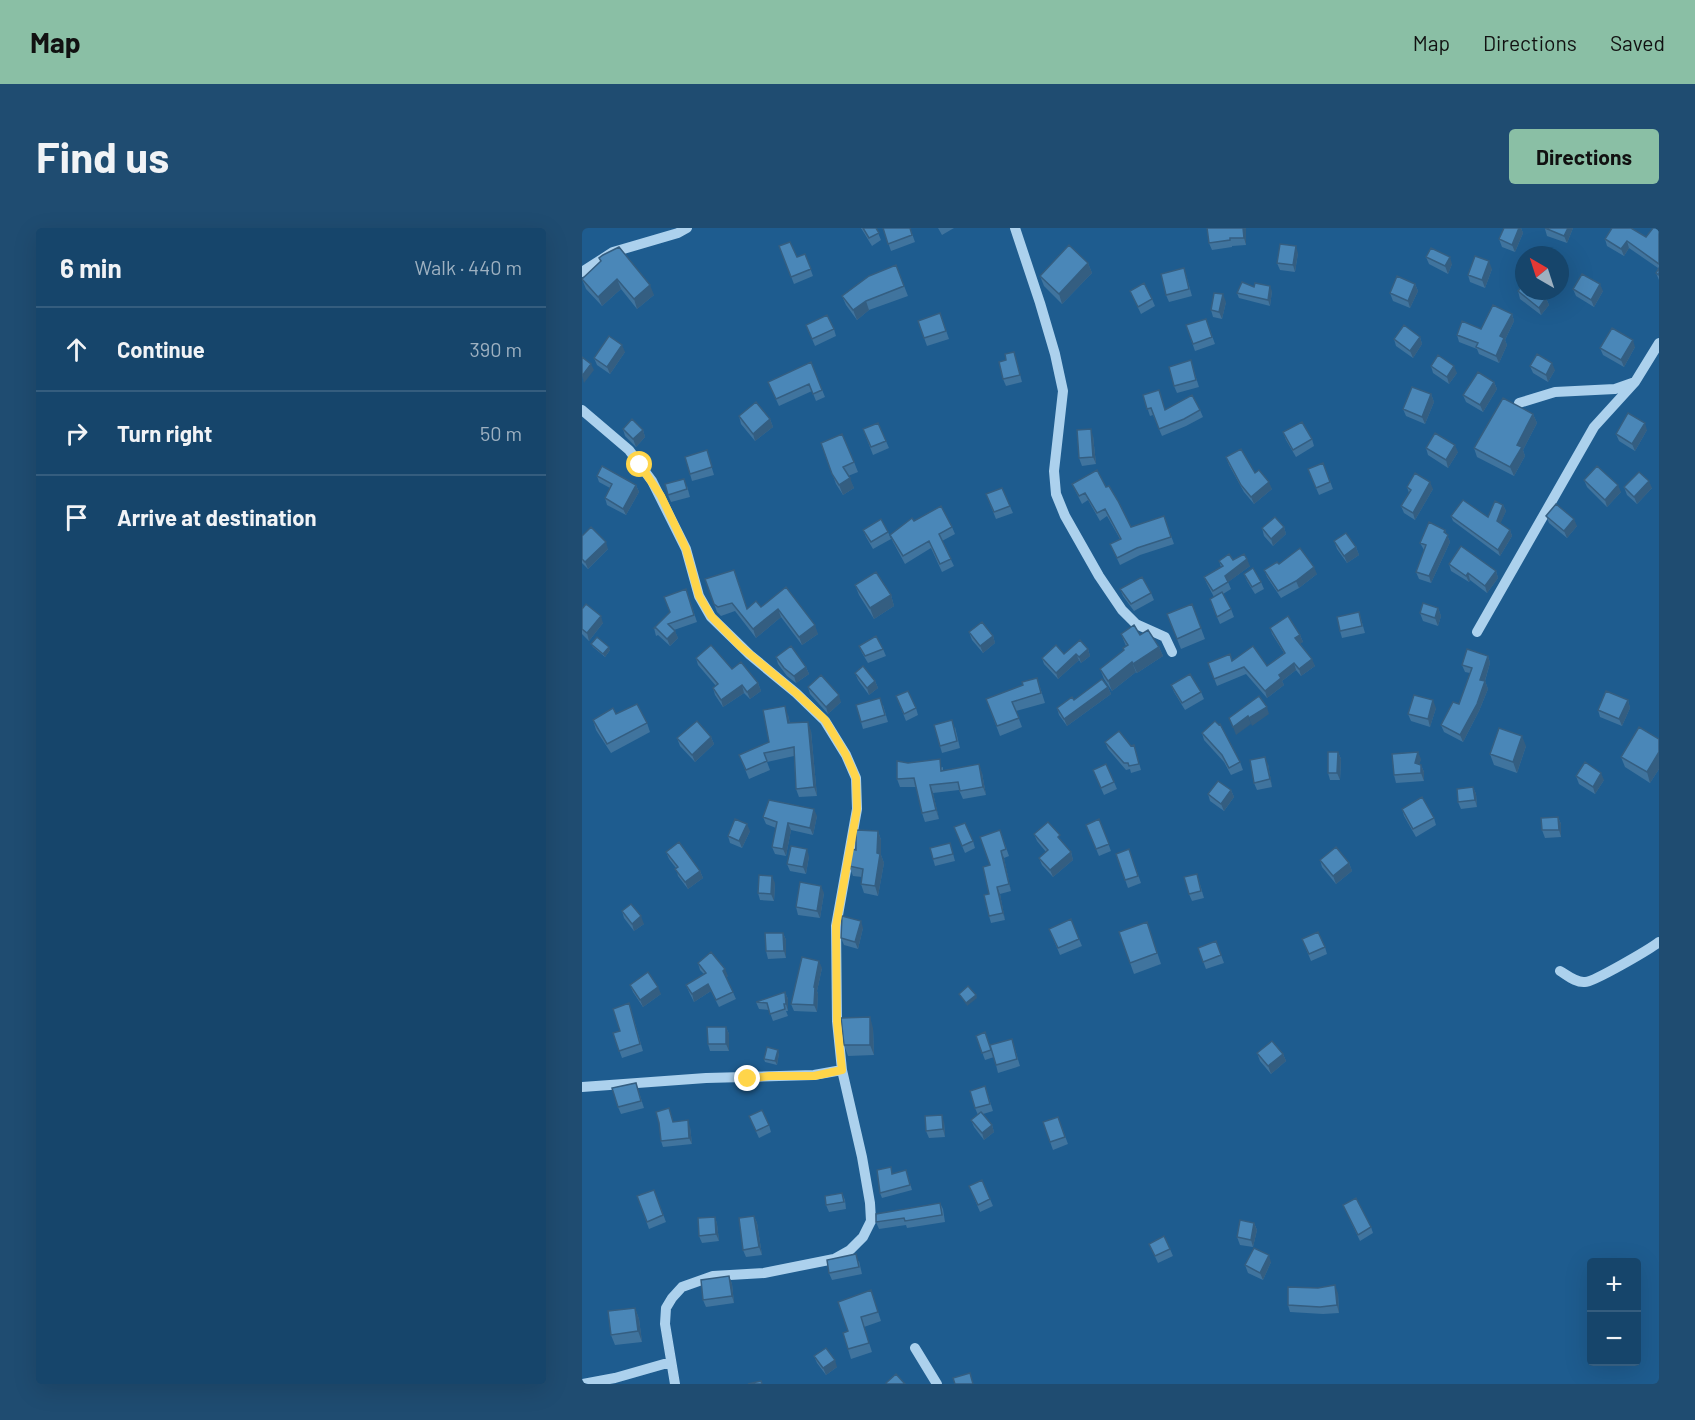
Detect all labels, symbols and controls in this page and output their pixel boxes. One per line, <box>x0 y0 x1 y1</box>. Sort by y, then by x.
text: Map <box>30 25 81 59</box>
text: Map <box>1413 30 1450 55</box>
text: Directions <box>1483 30 1577 55</box>
text: Saved <box>1610 30 1665 55</box>
button: Directions <box>1509 129 1659 184</box>
text: Find us <box>36 131 169 181</box>
north arrow <box>1515 246 1569 300</box>
text: 6 min <box>60 252 122 283</box>
text: Walk · 440 m <box>414 255 522 279</box>
icon: ahead <box>60 333 93 366</box>
text: Continue <box>117 336 205 362</box>
text: 390 m <box>469 337 522 361</box>
icon: right <box>60 417 93 450</box>
text: Turn right <box>117 420 212 446</box>
text: 50 m <box>480 421 522 445</box>
route start <box>626 451 652 477</box>
icon: arrive <box>60 501 93 534</box>
text: Arrive at destination <box>117 504 316 530</box>
route end <box>734 1065 760 1091</box>
map controls <box>1587 1258 1641 1366</box>
button: + <box>1587 1258 1641 1312</box>
button: − <box>1587 1312 1641 1366</box>

